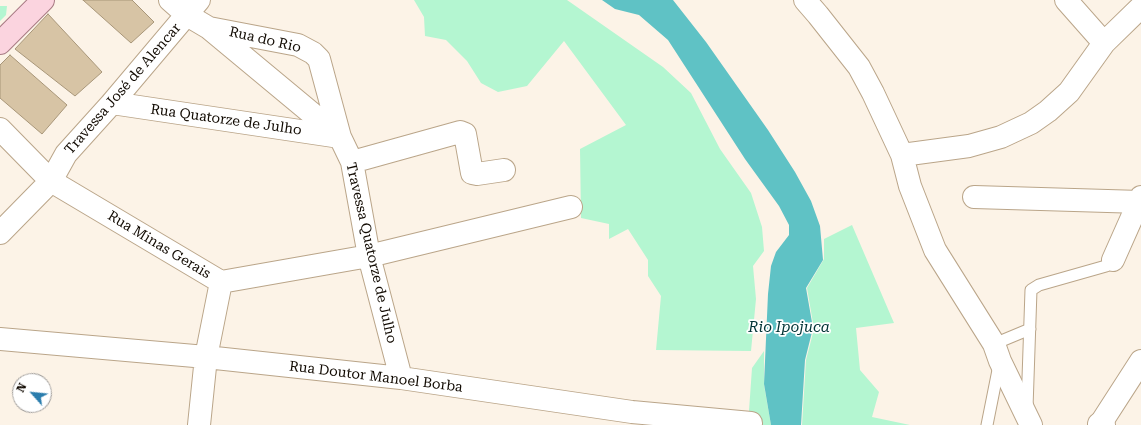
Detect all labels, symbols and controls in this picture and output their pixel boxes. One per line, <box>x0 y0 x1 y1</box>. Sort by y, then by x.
street label: Travessa José de Alencar <box>61 20 185 158</box>
street label: Rua do Rio <box>227 24 303 56</box>
street label: Rua Quatorze de Julho <box>149 101 303 139</box>
street label: Travessa Quatorze de Julho <box>342 161 400 345</box>
street label: Rua Minas Gerais <box>104 208 214 282</box>
water label: Rio Ipojuca <box>748 319 830 337</box>
street label: Rua Doutor Manoel Borba <box>288 358 464 396</box>
north arrow <box>12 373 52 413</box>
text: N <box>14 381 29 395</box>

